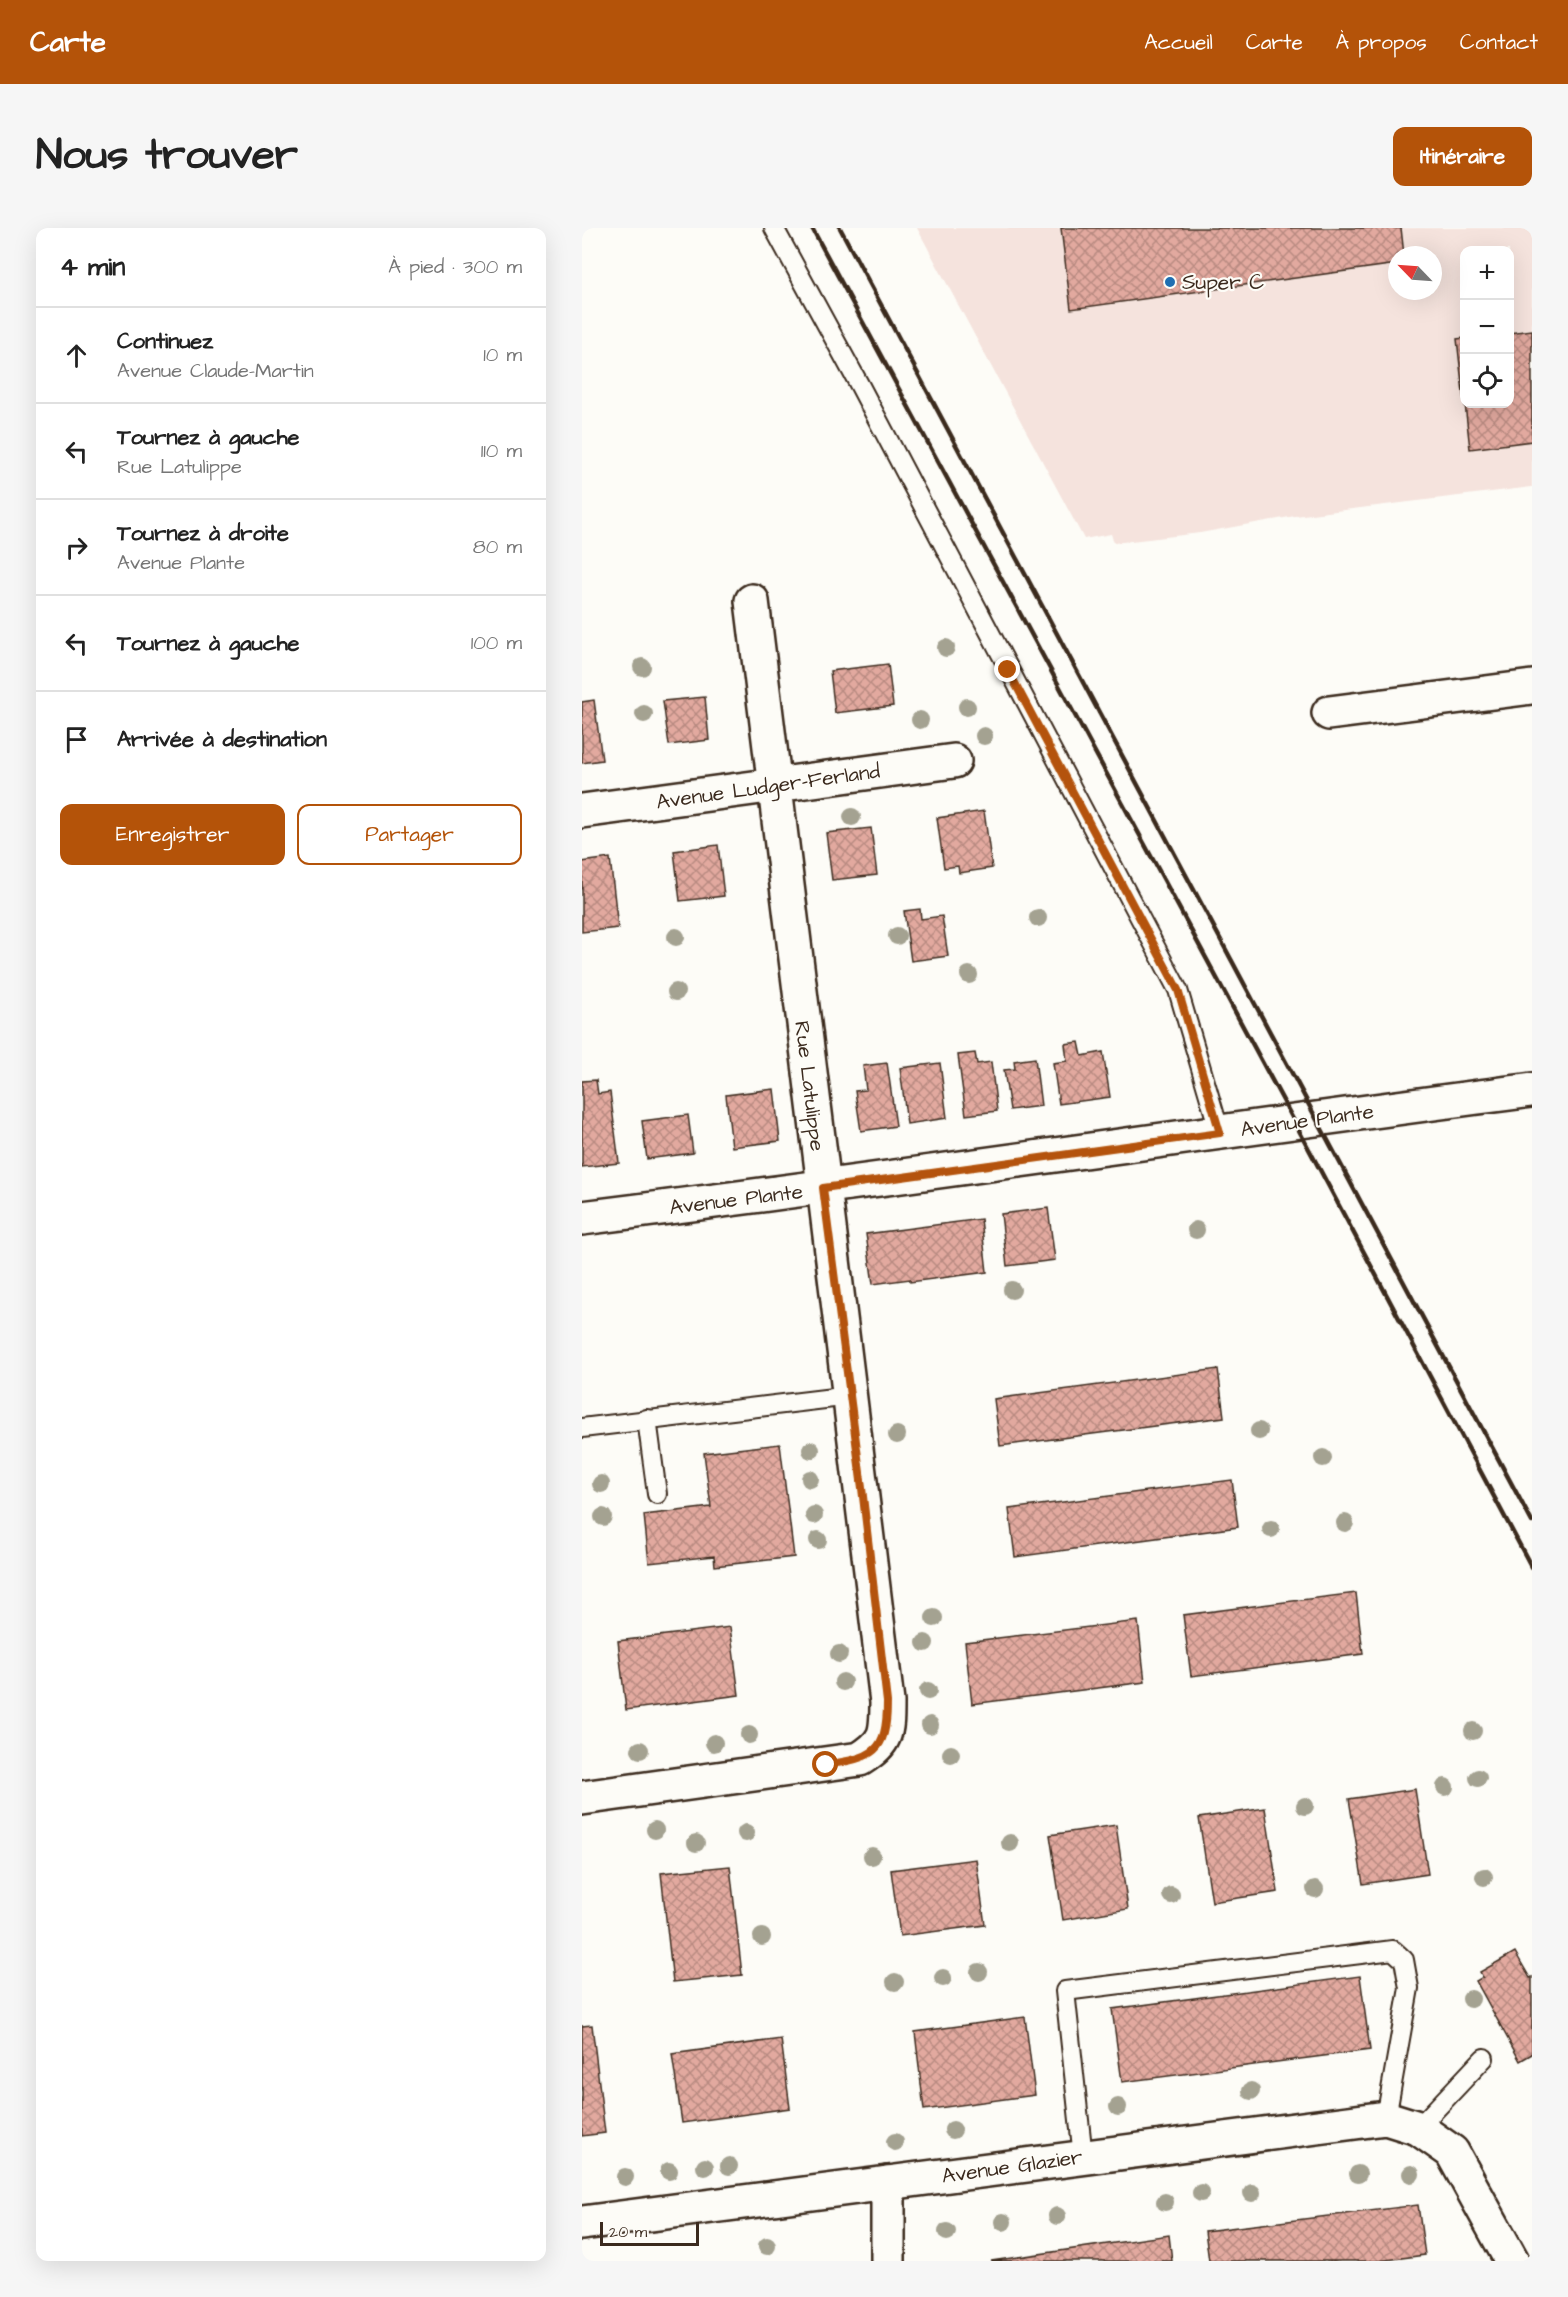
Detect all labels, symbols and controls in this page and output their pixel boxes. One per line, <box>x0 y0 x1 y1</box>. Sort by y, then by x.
text: Carte <box>30 23 106 62</box>
text: Accueil <box>1144 28 1213 57</box>
text: Carte <box>1246 28 1303 57</box>
text: À propos <box>1336 28 1427 57</box>
text: Contact <box>1460 28 1538 57</box>
text: Nous trouver <box>36 127 298 185</box>
button: Itinéraire <box>1393 127 1532 186</box>
north arrow <box>1388 246 1442 300</box>
map controls <box>1460 246 1514 408</box>
button: + <box>1460 246 1514 300</box>
text: 4 min <box>60 249 125 285</box>
text: À pied · 300 m <box>388 253 522 281</box>
place label: Super C <box>1182 268 1264 298</box>
marker: Super C <box>1163 275 1177 289</box>
button: − <box>1460 300 1514 354</box>
text: Continuez <box>117 326 213 357</box>
icon: ahead <box>60 339 93 372</box>
text: 10 m <box>483 341 522 369</box>
button: locate <box>1460 354 1514 408</box>
text: Avenue Claude-Martin <box>117 357 314 385</box>
text: Tournez à gauche <box>117 422 299 453</box>
icon: left <box>60 435 93 468</box>
text: 110 m <box>481 437 522 465</box>
text: Rue Latulippe <box>117 453 242 481</box>
text: Tournez à droite <box>117 518 289 549</box>
icon: right <box>60 531 93 564</box>
text: 80 m <box>473 533 522 561</box>
text: Avenue Plante <box>117 549 245 577</box>
icon: left <box>60 627 93 660</box>
text: Tournez à gauche <box>117 628 299 659</box>
text: 100 m <box>471 629 522 657</box>
route end <box>994 656 1020 682</box>
icon: arrive <box>60 723 93 756</box>
text: Arrivée à destination <box>117 724 327 755</box>
street label: Avenue Ludger-Ferland <box>654 756 882 819</box>
button: Enregistrer <box>60 804 285 865</box>
button: Partager <box>297 804 522 865</box>
street label: Rue Latulippe <box>786 1019 832 1153</box>
street label: Avenue Plante <box>1239 1097 1376 1144</box>
street label: Avenue Plante <box>668 1177 805 1222</box>
route start <box>812 1751 838 1777</box>
street label: Avenue Glazier <box>940 2142 1085 2191</box>
scale bar <box>600 2219 699 2246</box>
text: 20 m <box>609 2221 647 2243</box>

